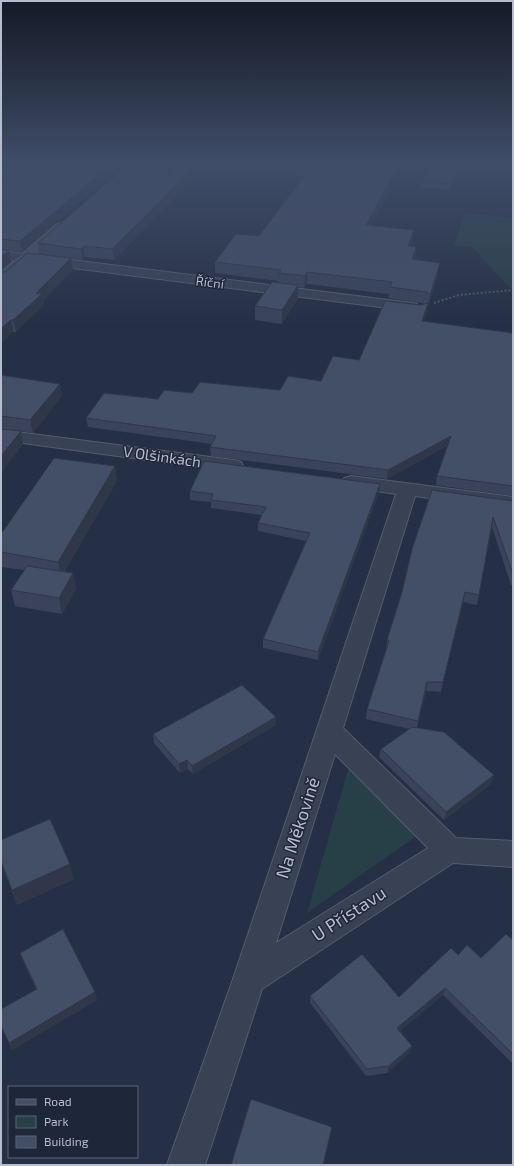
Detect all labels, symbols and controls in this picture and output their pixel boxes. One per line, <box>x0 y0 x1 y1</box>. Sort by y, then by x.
street label: Říční <box>195 272 226 292</box>
street label: V Olšinkách <box>122 442 202 470</box>
street label: Na Měkovině <box>270 774 324 881</box>
street label: U Přístavu <box>307 881 390 945</box>
legend <box>8 1086 138 1158</box>
text: Road <box>44 1094 72 1108</box>
text: Park <box>44 1114 69 1128</box>
text: Building <box>44 1134 89 1148</box>

